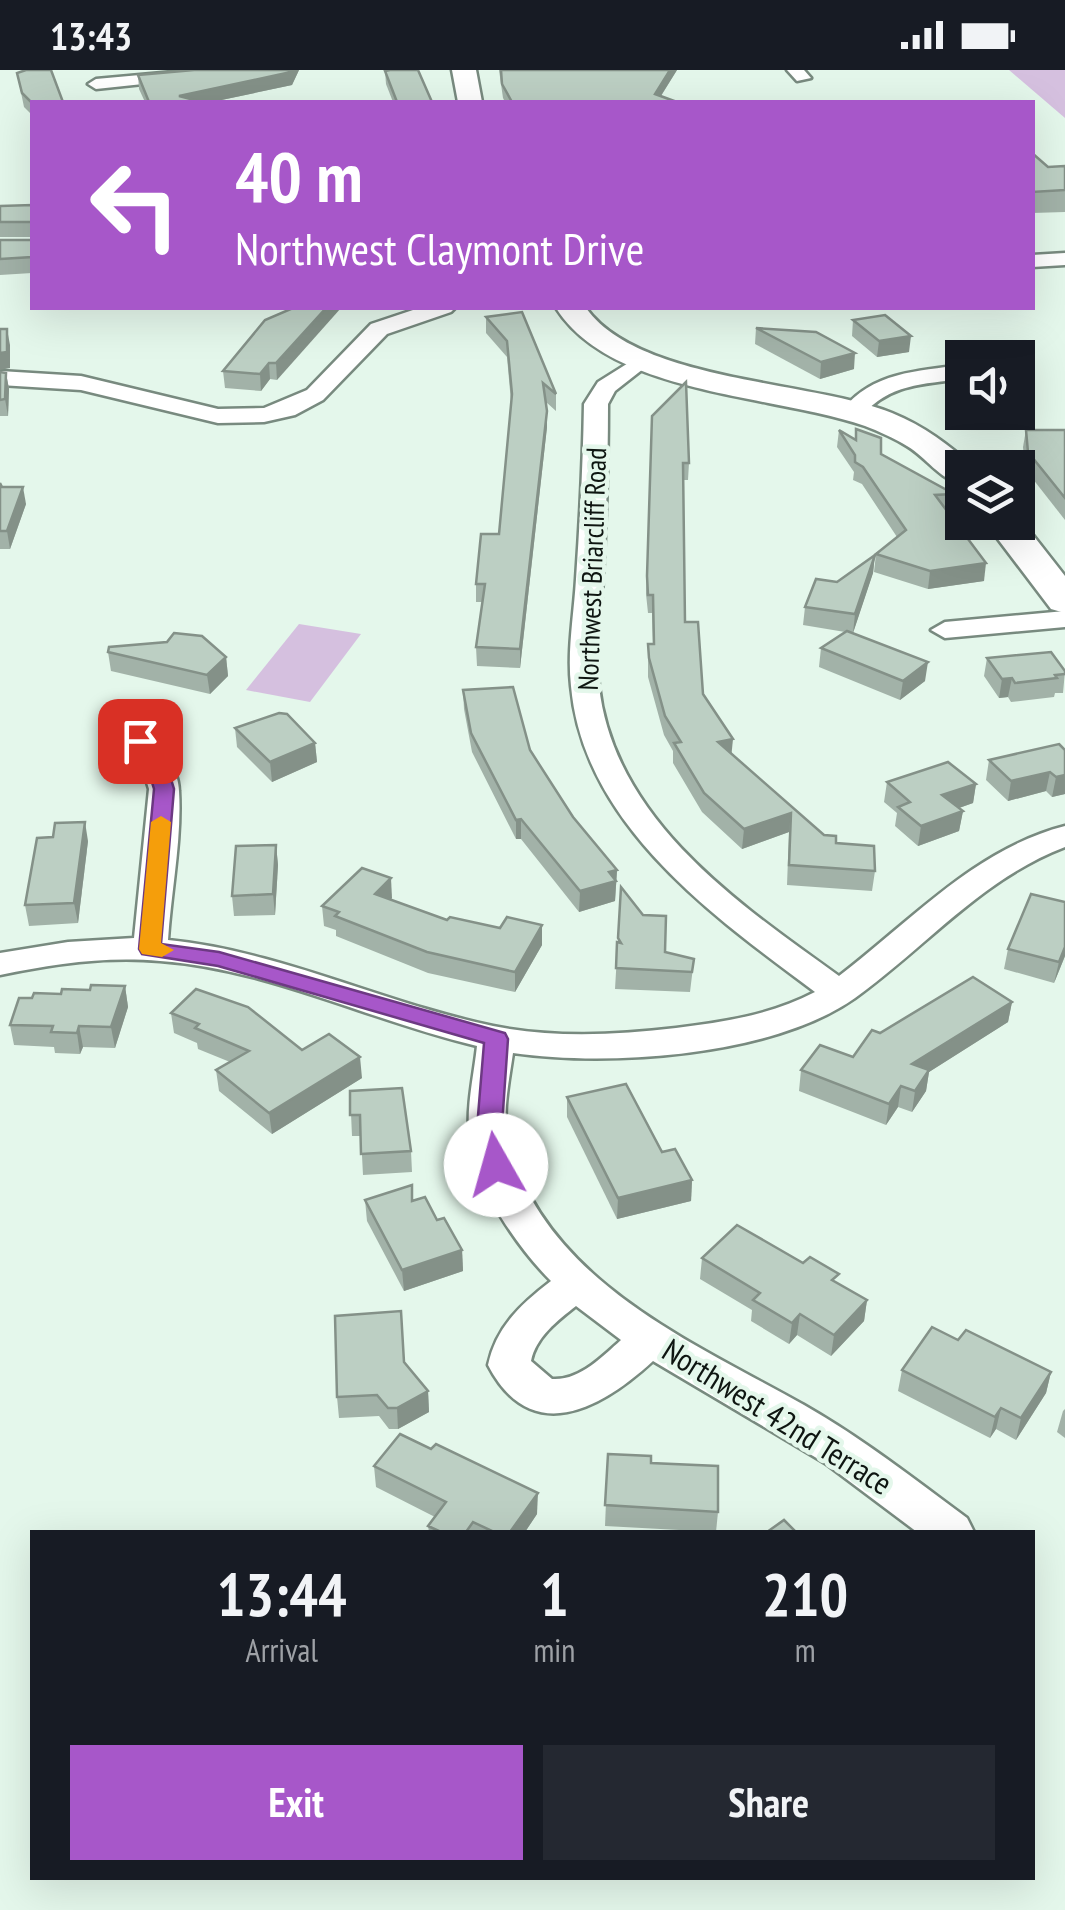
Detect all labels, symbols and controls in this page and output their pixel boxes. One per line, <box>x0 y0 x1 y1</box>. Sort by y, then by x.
text: 13:43 <box>50 11 132 60</box>
text: 40 m <box>235 131 363 221</box>
icon: left <box>70 140 200 270</box>
text: Northwest Claymont Drive <box>235 219 644 277</box>
map controls <box>945 340 1035 540</box>
button: sound <box>945 340 1035 430</box>
street label: Northwest Briarcliff Road <box>569 447 614 691</box>
button: layers <box>945 450 1035 540</box>
pin <box>98 699 183 784</box>
icon: arrive <box>113 714 168 769</box>
position arrow <box>444 1113 548 1217</box>
street label: Northwest 42nd Terrace <box>655 1329 900 1504</box>
text: 13:44 <box>217 1555 347 1633</box>
text: 1 <box>540 1555 569 1633</box>
text: 210 <box>762 1555 848 1633</box>
text: Arrival <box>246 1629 318 1671</box>
text: min <box>533 1629 575 1671</box>
text: m <box>795 1629 816 1671</box>
button: Exit <box>70 1745 523 1860</box>
button: Share <box>543 1745 995 1860</box>

